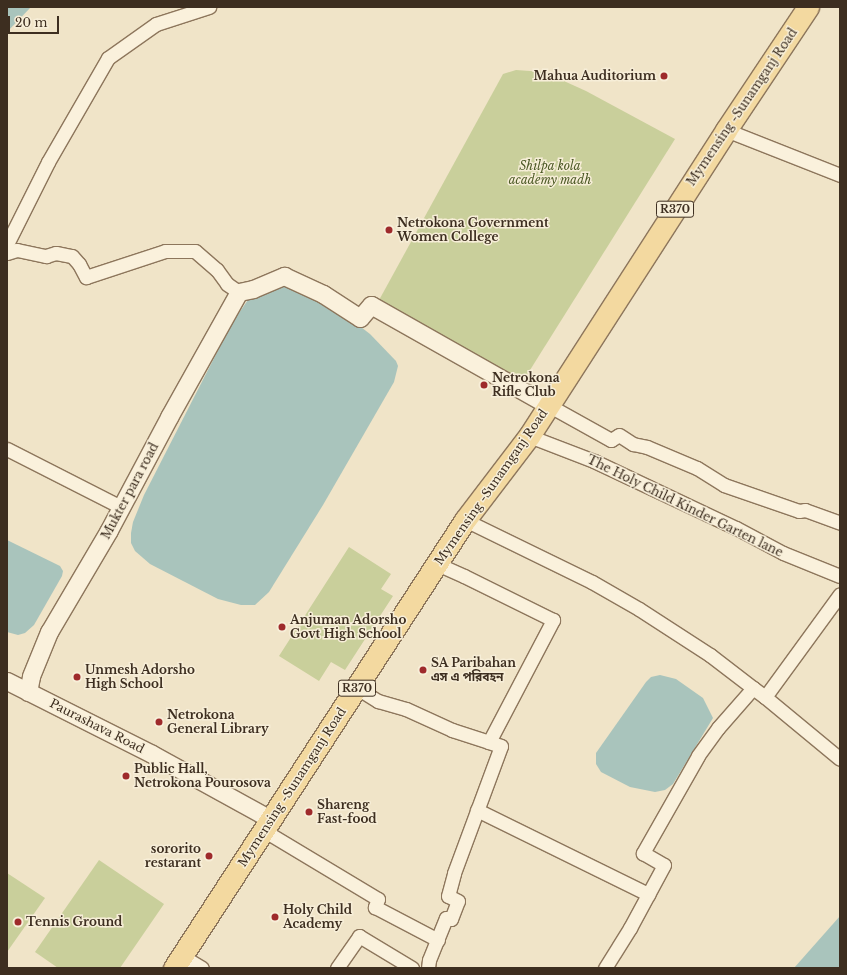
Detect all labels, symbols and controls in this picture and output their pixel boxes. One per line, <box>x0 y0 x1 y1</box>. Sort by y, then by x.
scale bar <box>10 8 61 34</box>
text: 20 m <box>15 15 47 30</box>
street label: Mymensing -Sunamganj Road <box>684 25 800 189</box>
place label: Mahua Auditorium <box>533 69 656 83</box>
marker: Mahua Auditorium <box>659 71 669 81</box>
park label: Shilpa kola academy madh <box>509 159 591 187</box>
road number: R370 <box>656 200 694 218</box>
place label: Netrokona Government Women College <box>397 216 548 244</box>
marker: Netrokona Government Women College <box>384 225 394 235</box>
place label: Netrokona Rifle Club <box>492 371 560 399</box>
marker: Netrokona Rifle Club <box>479 380 489 390</box>
street label: Mymensing -Sunamganj Road <box>431 406 551 568</box>
street label: Mukter para road <box>98 440 162 542</box>
street label: The Holy Child Kinder Garten lane <box>584 452 786 560</box>
place label: Anjuman Adorsho Govt High School <box>290 613 407 641</box>
marker: Anjuman Adorsho Govt High School <box>277 622 287 632</box>
place label: SA Paribahan এস এ পরিবহন <box>431 656 516 684</box>
place label: Unmesh Adorsho High School <box>85 663 195 691</box>
marker: SA Paribahan এস এ পরিবহন <box>418 665 428 675</box>
marker: Unmesh Adorsho High School <box>72 672 82 682</box>
road number: R370 <box>338 679 376 697</box>
street label: Paurashava Road <box>47 696 147 756</box>
street label: Mymensing -Sunamganj Road <box>235 705 349 869</box>
place label: Netrokona General Library <box>167 708 269 736</box>
marker: Netrokona General Library <box>154 717 164 727</box>
place label: Public Hall, Netrokona Pourosova <box>134 762 271 790</box>
marker: Public Hall, Netrokona Pourosova <box>121 771 131 781</box>
place label: Shareng Fast-food <box>317 798 377 826</box>
marker: Shareng Fast-food <box>304 807 314 817</box>
place label: sororito restarant <box>145 842 201 870</box>
marker: sororito restarant <box>204 851 214 861</box>
place label: Holy Child Academy <box>283 903 352 931</box>
marker: Holy Child Academy <box>270 912 280 922</box>
place label: Tennis Ground <box>26 915 122 929</box>
marker: Tennis Ground <box>13 917 23 927</box>

